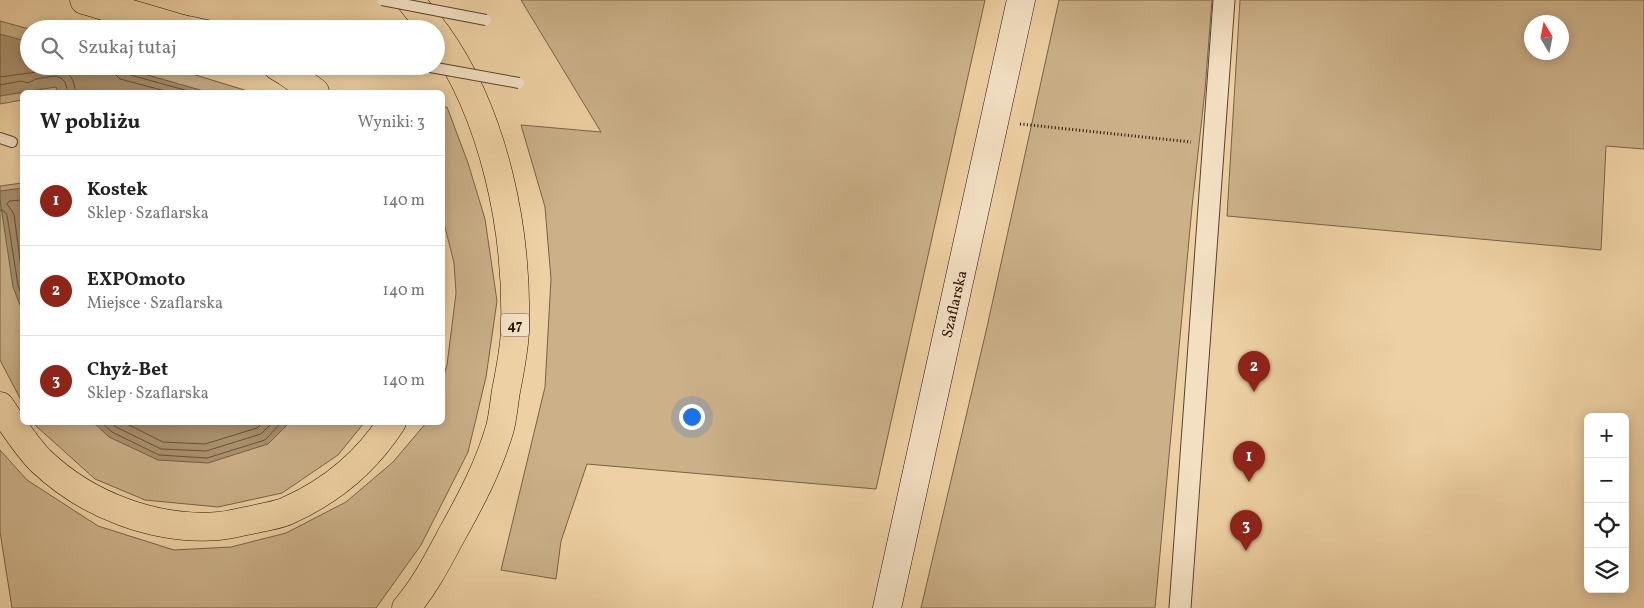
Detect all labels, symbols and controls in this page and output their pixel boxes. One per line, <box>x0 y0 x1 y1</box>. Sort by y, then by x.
north arrow <box>1524 15 1569 60</box>
search box <box>20 20 445 75</box>
icon: search <box>38 34 66 62</box>
text: Szukaj tutaj <box>78 35 177 61</box>
text: W pobliżu <box>40 108 140 137</box>
text: Wyniki: 3 <box>358 112 425 134</box>
text: Kostek <box>87 177 148 203</box>
text: 1 <box>53 190 59 212</box>
text: 140 m <box>383 190 425 212</box>
text: Sklep · Szaflarska <box>87 203 209 225</box>
text: EXPOmoto <box>87 267 185 293</box>
street label: Szaflarska <box>938 269 973 340</box>
text: 2 <box>52 280 60 302</box>
text: 140 m <box>383 280 425 302</box>
text: Miejsce · Szaflarska <box>87 293 223 315</box>
road number: 47 <box>501 314 529 336</box>
pin: 2 <box>1238 351 1270 392</box>
text: Chyż-Bet <box>87 357 168 383</box>
text: 3 <box>52 370 60 392</box>
text: 140 m <box>383 370 425 392</box>
text: Sklep · Szaflarska <box>87 383 209 405</box>
your location <box>679 404 705 430</box>
map controls <box>1584 413 1629 593</box>
button: + <box>1584 413 1629 458</box>
pin: 1 <box>1233 441 1265 482</box>
button: − <box>1584 458 1629 503</box>
button: locate <box>1584 503 1629 548</box>
pin: 3 <box>1230 510 1262 551</box>
button: layers <box>1584 548 1629 593</box>

